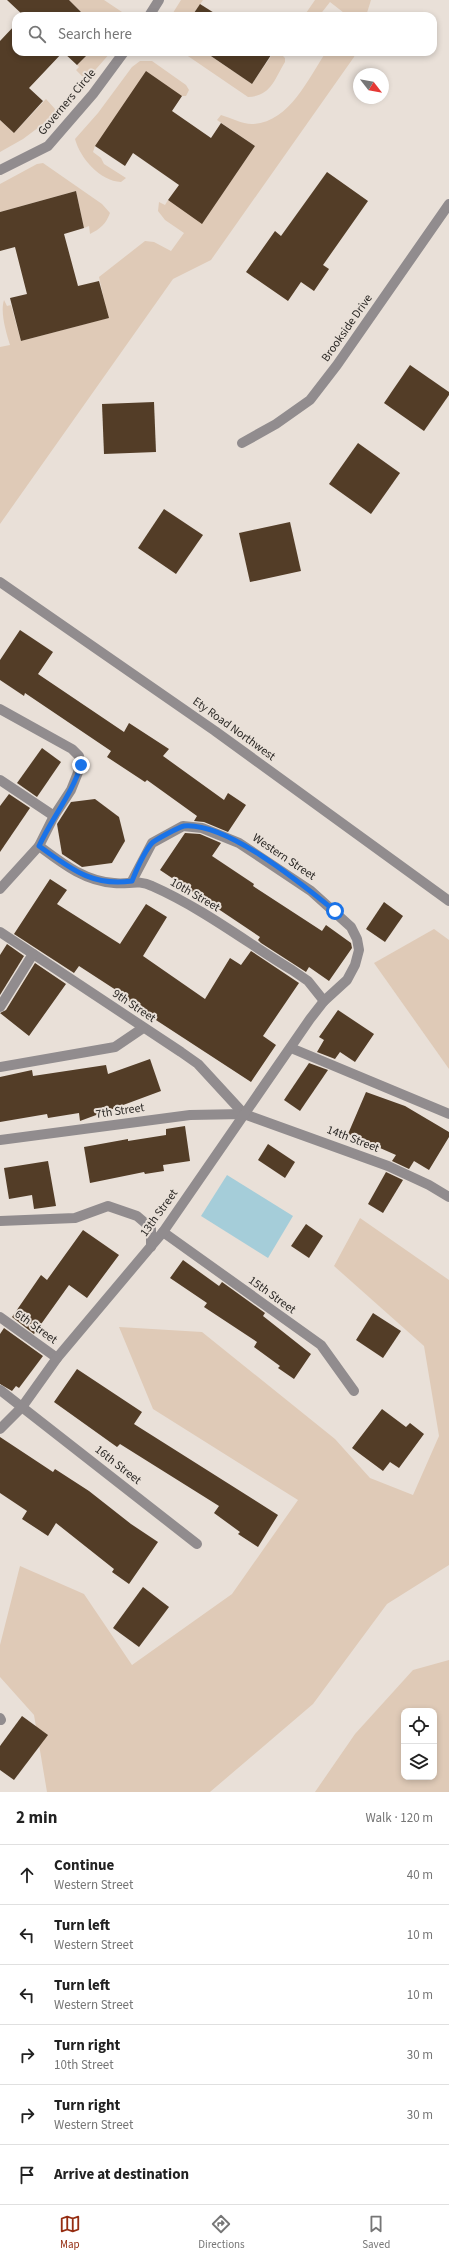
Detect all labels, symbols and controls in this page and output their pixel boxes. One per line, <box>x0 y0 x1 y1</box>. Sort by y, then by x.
search box <box>12 12 437 56</box>
icon: search <box>26 23 48 45</box>
text: Search here <box>58 24 132 45</box>
street label: Governers Circle <box>34 65 100 139</box>
north arrow <box>353 68 389 104</box>
street label: Brookside Drive <box>317 291 377 365</box>
street label: Ety Road Northwest <box>189 693 279 765</box>
route end <box>72 756 90 774</box>
street label: Western Street <box>249 829 319 885</box>
street label: 10th Street <box>167 874 223 916</box>
route start <box>326 902 344 920</box>
street label: 9th Street <box>109 985 159 1027</box>
street label: 7th Street <box>95 1099 145 1123</box>
street label: 14th Street <box>324 1121 382 1157</box>
street label: 13th Street <box>136 1186 182 1240</box>
street label: 15th Street <box>245 1272 299 1318</box>
street label: 6th Street <box>11 1306 61 1348</box>
street label: 16th Street <box>91 1441 145 1489</box>
map controls <box>401 1708 437 1780</box>
button: locate <box>401 1708 437 1744</box>
button: layers <box>401 1744 437 1780</box>
text: 2 min <box>16 1806 57 1830</box>
text: Walk · 120 m <box>365 1809 433 1827</box>
text: Continue <box>54 1855 114 1876</box>
icon: ahead <box>16 1864 38 1886</box>
text: 40 m <box>407 1866 433 1884</box>
text: Western Street <box>54 1876 133 1894</box>
text: Turn left <box>54 1915 110 1936</box>
icon: left <box>16 1924 38 1946</box>
text: 10 m <box>407 1926 433 1944</box>
text: Western Street <box>54 1936 133 1954</box>
text: Turn left <box>54 1975 110 1996</box>
icon: left <box>16 1984 38 2006</box>
text: 10 m <box>407 1986 433 2004</box>
text: Western Street <box>54 1996 133 2014</box>
text: Turn right <box>54 2035 120 2056</box>
icon: right <box>16 2044 38 2066</box>
text: 30 m <box>407 2046 433 2064</box>
text: 10th Street <box>54 2056 114 2074</box>
text: Turn right <box>54 2095 120 2116</box>
icon: right <box>16 2104 38 2126</box>
text: 30 m <box>407 2106 433 2124</box>
text: Western Street <box>54 2116 133 2134</box>
icon: arrive <box>16 2164 38 2186</box>
text: Arrive at destination <box>54 2164 189 2185</box>
tab: Map <box>59 2213 81 2252</box>
tab: Directions <box>198 2213 245 2252</box>
tab: Saved <box>362 2213 390 2252</box>

